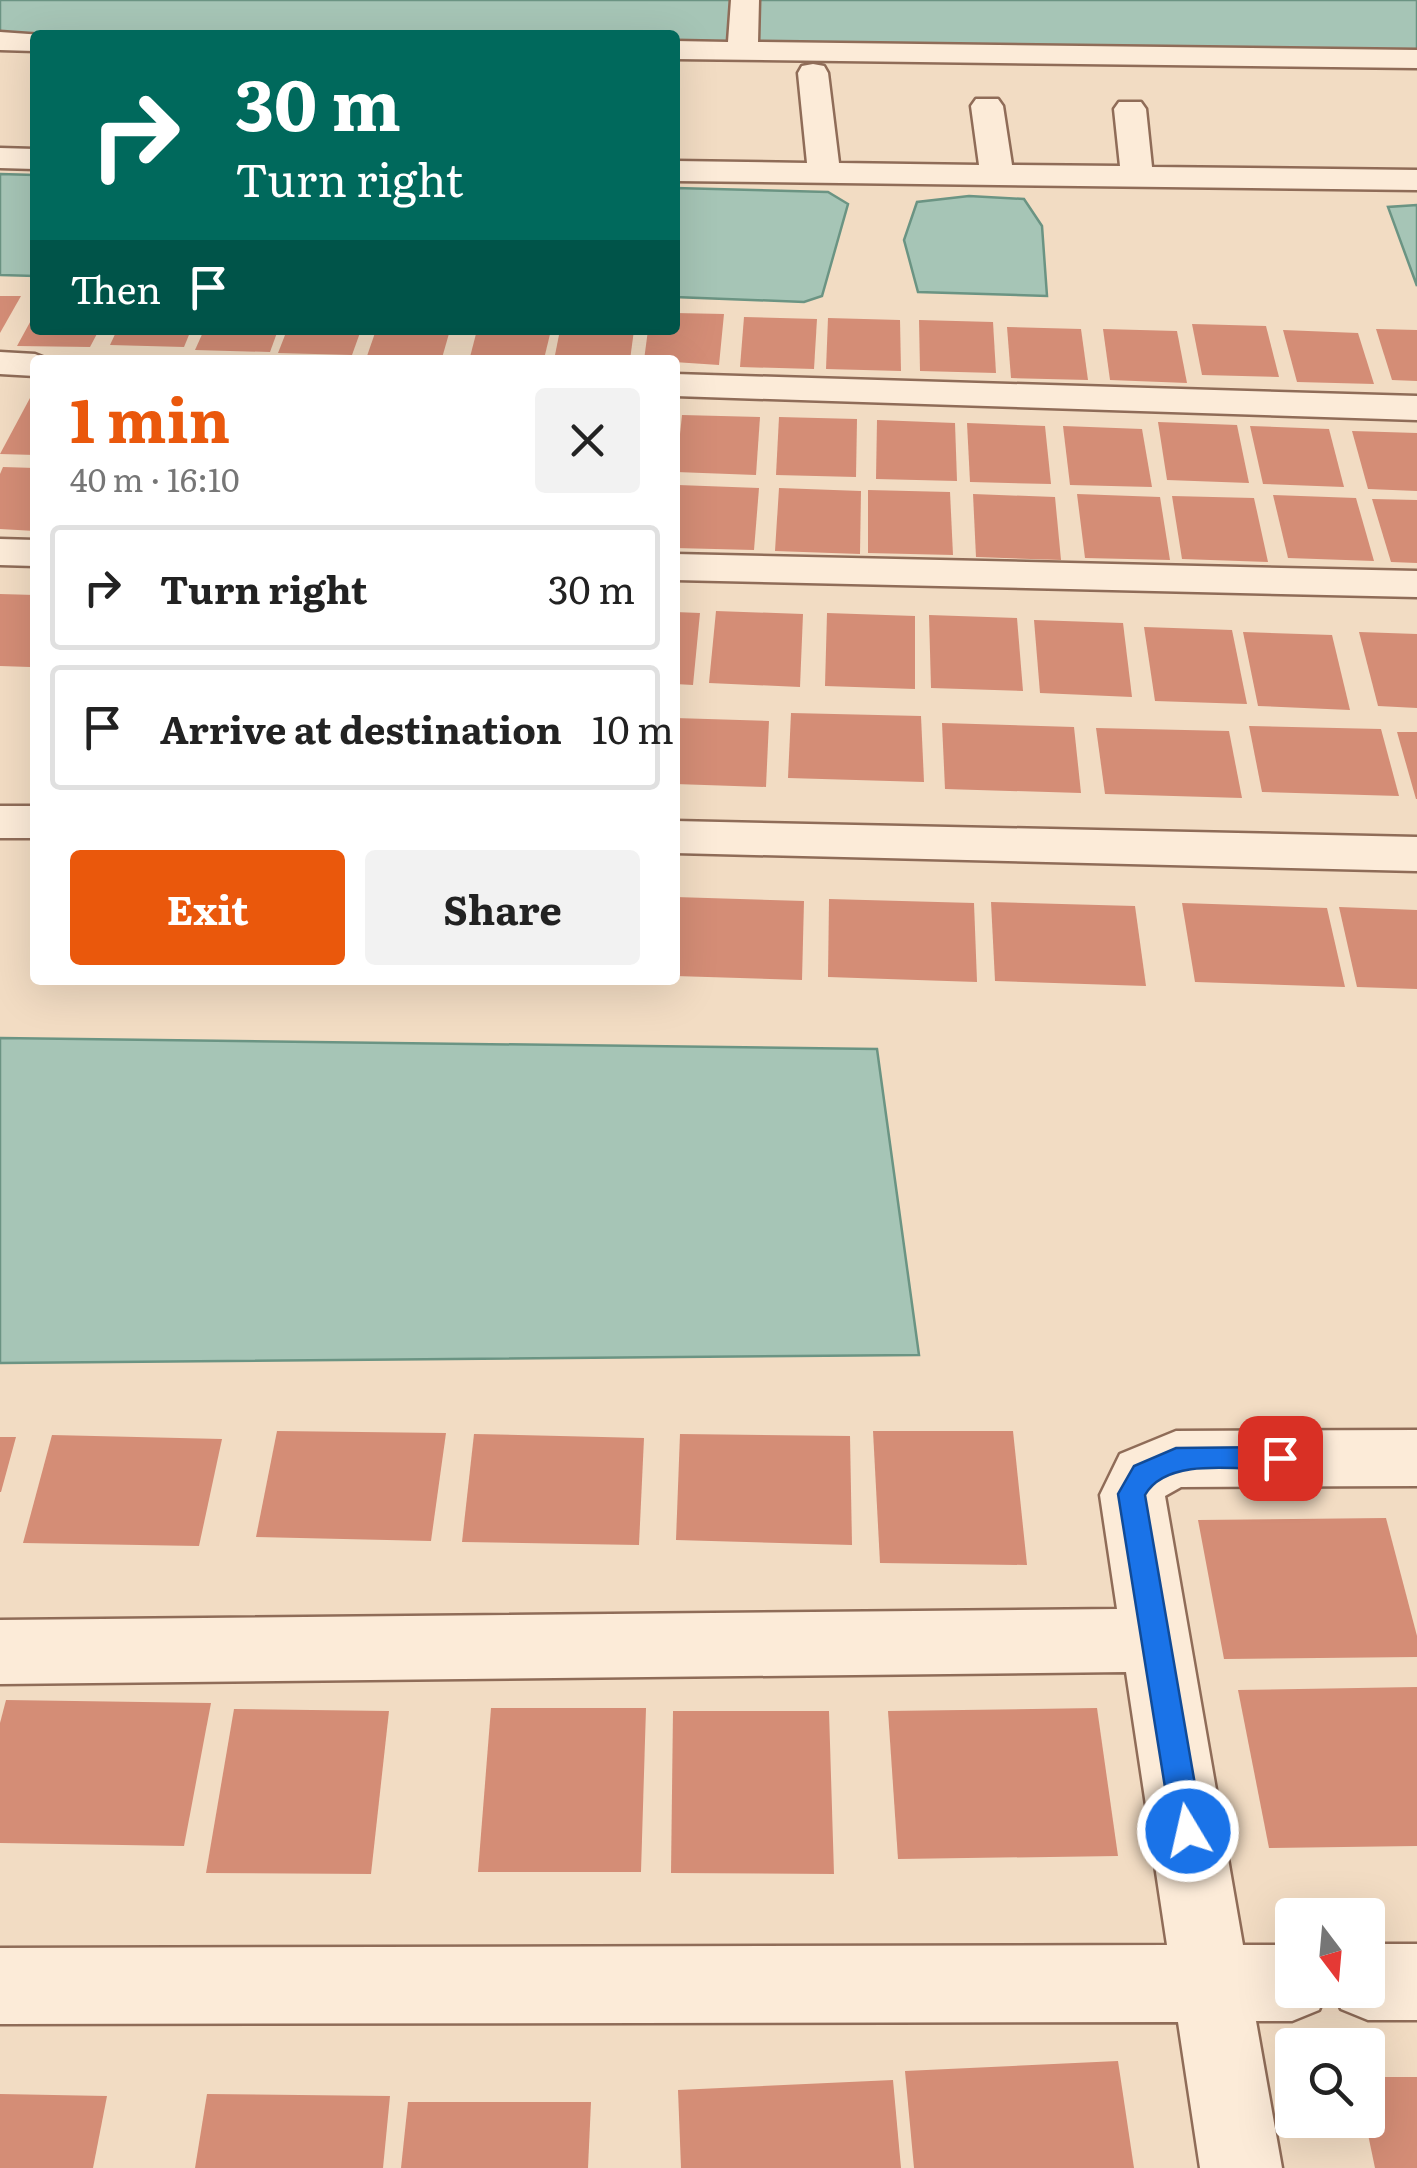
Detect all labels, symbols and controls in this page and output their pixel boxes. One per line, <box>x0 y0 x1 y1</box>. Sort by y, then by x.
text: 30 m <box>235 49 401 153</box>
icon: right <box>70 70 200 200</box>
text: Turn right <box>235 144 463 211</box>
text: Then <box>70 259 161 316</box>
icon: arrive <box>181 260 236 315</box>
text: 1 min <box>70 372 230 461</box>
button: close <box>535 388 640 493</box>
text: 40 m · 16:10 <box>70 454 239 502</box>
text: Turn right <box>160 559 367 616</box>
text: 30 m <box>548 559 635 616</box>
icon: right <box>75 560 130 615</box>
text: Arrive at destination <box>160 699 562 756</box>
text: 10 m <box>592 699 674 756</box>
icon: arrive <box>75 700 130 755</box>
button: Exit <box>70 850 345 965</box>
button: Share <box>365 850 640 965</box>
pin <box>1238 1416 1323 1501</box>
icon: arrive <box>1253 1431 1308 1486</box>
position arrow <box>1136 1779 1240 1883</box>
north arrow <box>1275 1898 1385 2008</box>
map controls <box>1275 1898 1385 2138</box>
button: search <box>1275 2028 1385 2138</box>

